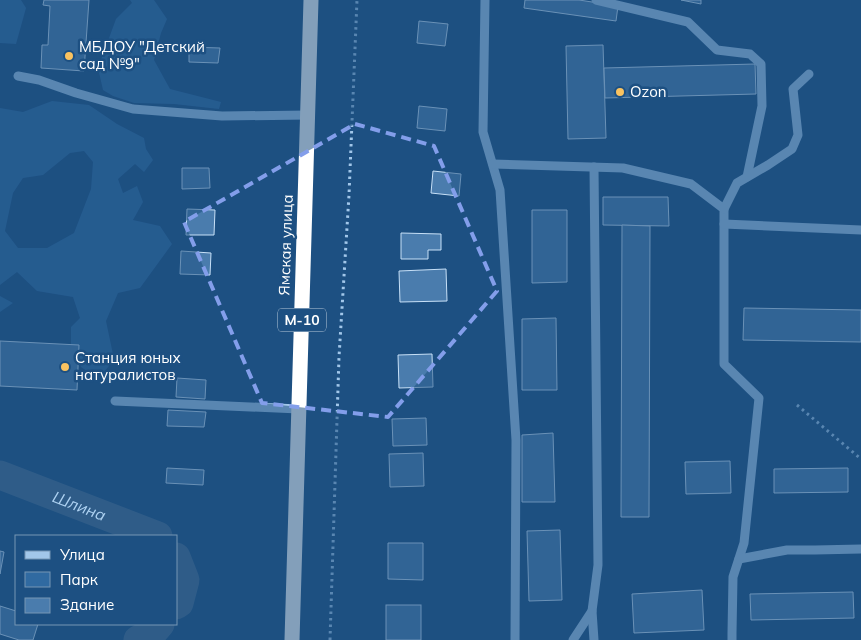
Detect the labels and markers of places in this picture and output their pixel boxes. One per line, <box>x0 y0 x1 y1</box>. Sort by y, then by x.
place label: МБДОУ "Детский сад №9" <box>79 37 205 73</box>
marker: МБДОУ "Детский сад №9" <box>63 50 75 62</box>
place label: Ozon <box>630 82 667 101</box>
marker: Ozon <box>614 86 626 98</box>
place label: Станция юных натуралистов <box>75 348 181 384</box>
marker: Станция юных натуралистов <box>59 361 71 373</box>

